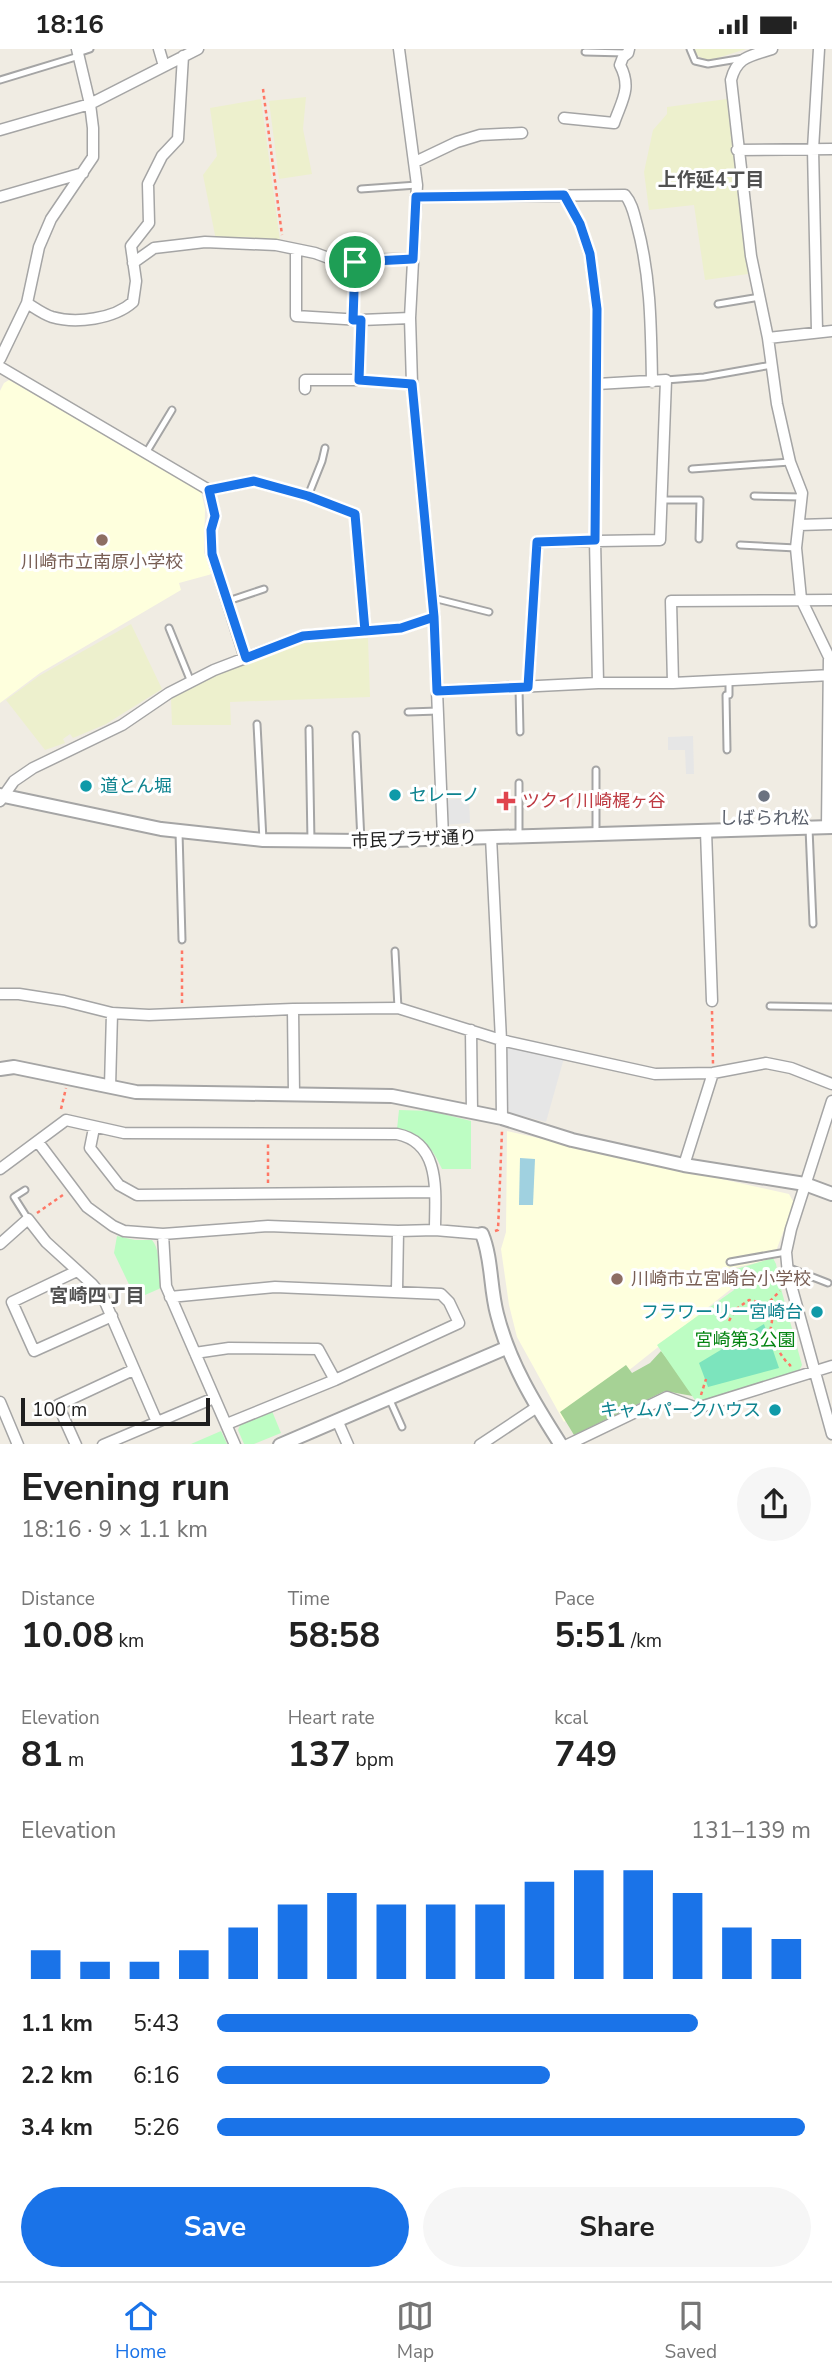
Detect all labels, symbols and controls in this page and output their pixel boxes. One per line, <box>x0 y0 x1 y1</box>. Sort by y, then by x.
text: 18:16 <box>35 7 104 42</box>
district label: 上作延4丁目 <box>658 167 764 193</box>
pin <box>325 232 385 292</box>
icon: arrive <box>336 243 374 281</box>
marker: 川崎市立南原小学校 <box>94 532 110 548</box>
place label: 川崎市立南原小学校 <box>21 550 183 574</box>
place label: 道とん堀 <box>100 774 172 798</box>
marker: 道とん堀 <box>78 778 94 794</box>
place label: セレーノ <box>409 783 480 807</box>
marker: セレーノ <box>387 787 403 803</box>
marker: しばられ松 <box>756 788 772 804</box>
place label: ツクイ川崎梶ヶ谷 <box>522 789 666 813</box>
marker: ツクイ川崎梶ヶ谷 <box>496 791 516 811</box>
place label: しばられ松 <box>719 806 809 830</box>
street label: 市民プラザ通り <box>351 825 477 853</box>
place label: 川崎市立宮崎台小学校 <box>631 1267 811 1291</box>
marker: 川崎市立宮崎台小学校 <box>609 1271 625 1287</box>
district label: 宮崎四丁目 <box>49 1283 145 1309</box>
place label: フラワーリー宮崎台 <box>641 1300 803 1324</box>
marker: フラワーリー宮崎台 <box>809 1304 825 1320</box>
park label: 宮崎第3公園 <box>695 1328 795 1352</box>
scale bar <box>21 1395 210 1427</box>
text: 100 m <box>32 1397 87 1423</box>
place label: キャムパークハウス <box>600 1398 761 1422</box>
marker: キャムパークハウス <box>767 1402 783 1418</box>
text: Evening run <box>21 1462 230 1513</box>
button: share <box>737 1467 811 1541</box>
text: 18:16 · 9 × 1.1 km <box>21 1514 208 1545</box>
text: Distance <box>21 1586 95 1612</box>
text: Time <box>288 1586 330 1612</box>
text: Pace <box>554 1586 595 1612</box>
text: 10.08 <box>21 1612 114 1659</box>
text: 58:58 <box>288 1612 380 1659</box>
text: 5:51 <box>554 1612 626 1659</box>
text: km <box>114 1628 144 1654</box>
text: /km <box>626 1628 662 1654</box>
text: Elevation <box>21 1705 100 1731</box>
text: Heart rate <box>288 1705 375 1731</box>
text: kcal <box>554 1705 588 1731</box>
text: 81 <box>21 1731 63 1778</box>
text: 137 <box>288 1731 351 1778</box>
text: 749 <box>554 1731 617 1778</box>
text: m <box>63 1747 84 1773</box>
text: bpm <box>351 1747 394 1773</box>
text: Elevation <box>21 1815 116 1846</box>
text: 131–139 m <box>691 1815 811 1846</box>
text: 1.1 km <box>21 2008 93 2039</box>
text: 5:43 <box>133 2008 180 2039</box>
text: 2.2 km <box>21 2060 93 2091</box>
text: 6:16 <box>133 2060 180 2091</box>
text: 3.4 km <box>21 2112 93 2143</box>
text: 5:26 <box>133 2112 180 2143</box>
button: Save <box>21 2187 409 2267</box>
button: Share <box>423 2187 811 2267</box>
tab: Home <box>115 2297 166 2365</box>
tab: Map <box>396 2297 434 2365</box>
tab: Saved <box>664 2297 717 2365</box>

